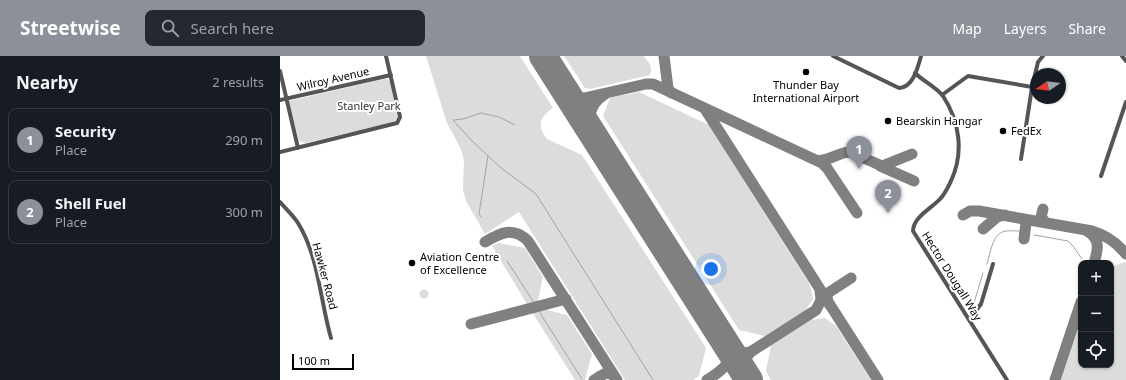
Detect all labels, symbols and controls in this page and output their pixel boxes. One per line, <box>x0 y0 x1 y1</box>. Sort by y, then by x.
search box <box>145 10 425 46</box>
text: Streetwise <box>20 15 121 41</box>
icon: search <box>159 17 181 39</box>
text: Search here <box>191 18 274 38</box>
text: Map <box>953 19 982 38</box>
text: Layers <box>1004 19 1046 38</box>
text: Share <box>1068 19 1106 38</box>
street label: Wilroy Avenue <box>295 63 371 94</box>
marker: Thunder Bay International Airport <box>801 67 811 77</box>
north arrow <box>1030 68 1066 104</box>
text: Nearby <box>16 71 78 94</box>
text: 2 results <box>212 73 264 91</box>
place label: Thunder Bay International Airport <box>753 77 859 105</box>
park label: Stanley Park <box>337 98 401 113</box>
place label: Bearskin Hangar <box>896 113 983 128</box>
marker: Bearskin Hangar <box>883 116 893 126</box>
text: Security <box>55 121 116 141</box>
place label: FedEx <box>1011 123 1042 138</box>
marker: FedEx <box>998 126 1008 136</box>
text: 1 <box>26 131 34 149</box>
text: 290 m <box>225 131 263 149</box>
pin: 1 <box>846 136 872 169</box>
text: Place <box>55 141 87 159</box>
pin: 2 <box>875 180 901 213</box>
text: Shell Fuel <box>55 193 126 213</box>
text: 2 <box>26 203 34 221</box>
text: 300 m <box>225 203 263 221</box>
text: Place <box>55 213 87 231</box>
street label: Hector Dougall Way <box>919 228 986 323</box>
street label: Hawker Road <box>309 241 342 311</box>
place label: Aviation Centre of Excellence <box>420 249 499 277</box>
marker: Aviation Centre of Excellence <box>407 258 417 268</box>
your location <box>701 259 721 279</box>
map controls <box>1078 260 1114 368</box>
button: + <box>1078 260 1114 296</box>
button: − <box>1078 296 1114 332</box>
button: locate <box>1078 332 1114 368</box>
scale bar <box>292 352 354 371</box>
text: 100 m <box>298 353 330 368</box>

